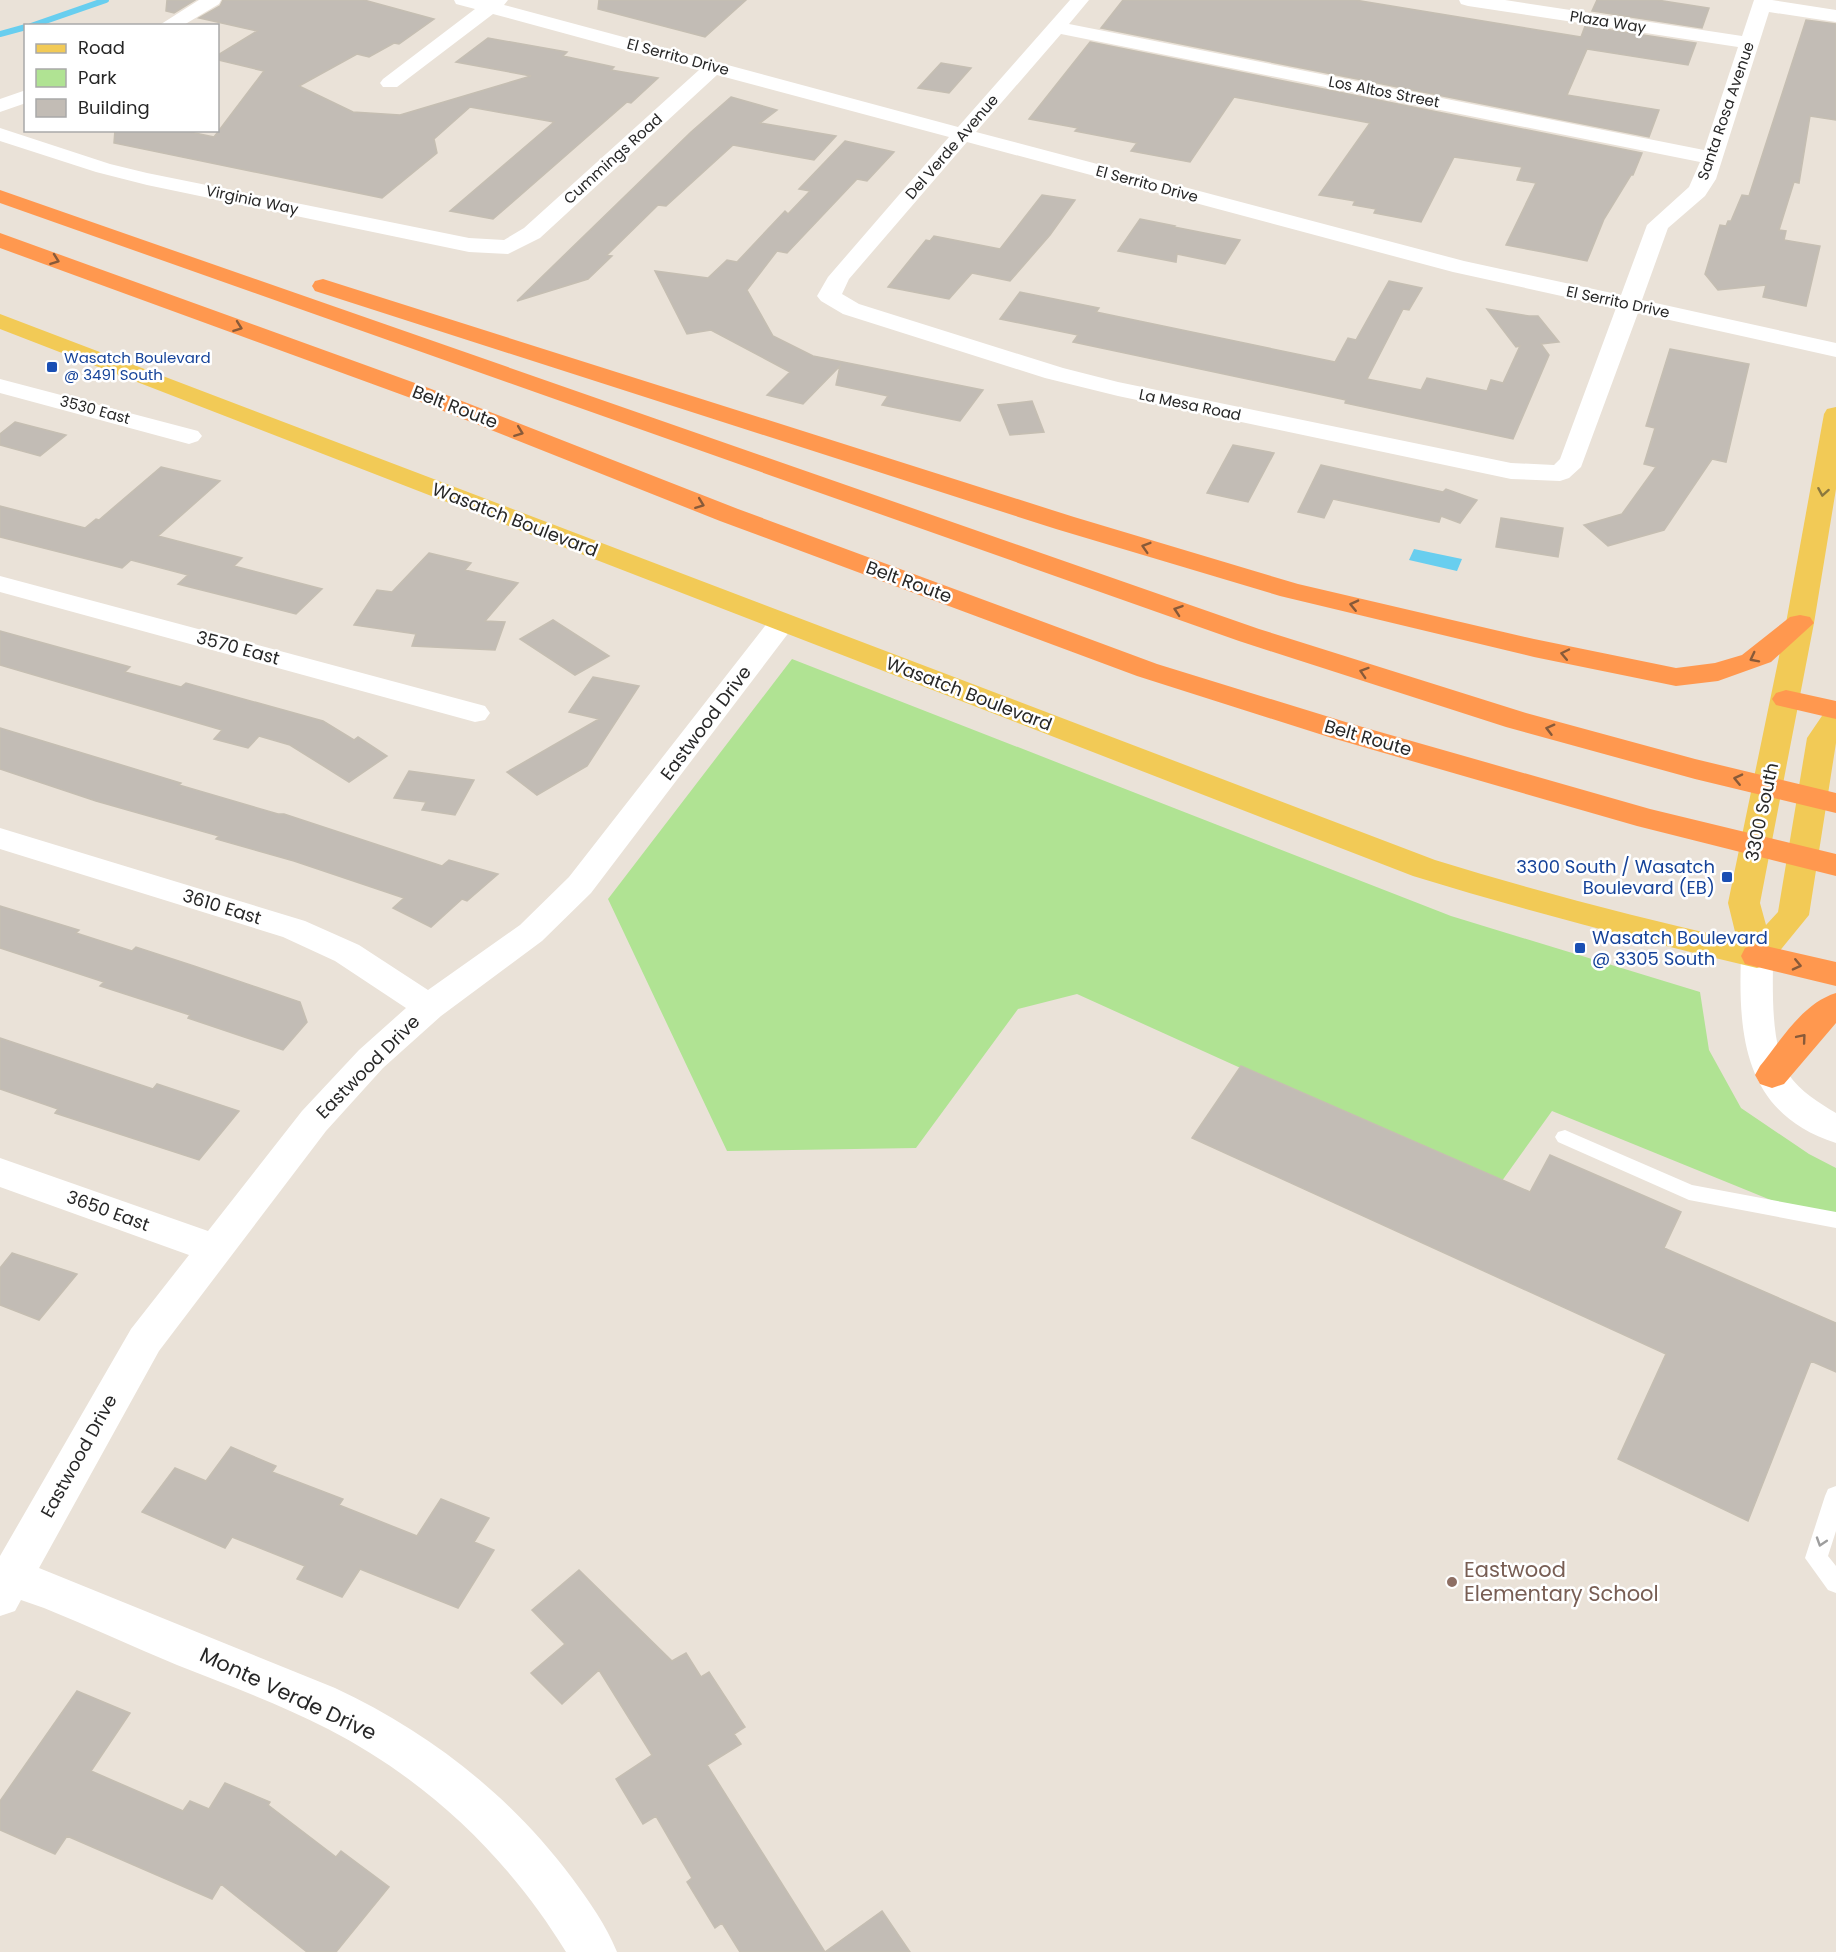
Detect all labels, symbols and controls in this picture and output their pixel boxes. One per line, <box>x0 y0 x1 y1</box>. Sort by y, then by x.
street label: Plaza Way <box>1569 5 1648 38</box>
legend <box>24 24 219 132</box>
street label: El Serrito Drive <box>625 33 732 80</box>
text: Road <box>78 35 125 60</box>
street label: Santa Rosa Avenue <box>1692 39 1759 183</box>
text: Park <box>78 65 117 90</box>
street label: Los Altos Street <box>1327 70 1441 113</box>
street label: Del Verde Avenue <box>900 90 1003 204</box>
text: Building <box>78 95 150 120</box>
street label: Cummings Road <box>559 109 667 209</box>
street label: El Serrito Drive <box>1094 160 1201 207</box>
street label: Virginia Way <box>204 179 301 220</box>
one-way arrow <box>49 253 60 266</box>
street label: El Serrito Drive <box>1565 280 1672 323</box>
one-way arrow <box>232 320 243 332</box>
place label: Wasatch Boulevard @ 3491 South <box>64 347 211 385</box>
marker: Wasatch Boulevard @ 3491 South <box>45 360 59 374</box>
street label: Belt Route <box>409 379 502 434</box>
street label: La Mesa Road <box>1137 383 1243 426</box>
street label: 3530 East <box>58 390 132 429</box>
one-way arrow <box>513 425 524 438</box>
street label: Wasatch Boulevard <box>429 476 602 563</box>
one-way arrow <box>1817 487 1829 497</box>
one-way arrow <box>694 497 705 509</box>
one-way arrow <box>1141 542 1152 554</box>
street label: Belt Route <box>863 554 956 609</box>
one-way arrow <box>1349 599 1359 612</box>
one-way arrow <box>1174 605 1184 618</box>
street label: 3570 East <box>194 624 283 671</box>
one-way arrow <box>1560 648 1570 661</box>
street label: Wasatch Boulevard <box>883 650 1056 737</box>
one-way arrow <box>1750 651 1761 663</box>
street label: Eastwood Drive <box>654 660 757 785</box>
one-way arrow <box>1359 667 1370 679</box>
street label: Belt Route <box>1322 713 1415 762</box>
one-way arrow <box>1545 724 1555 737</box>
street label: 3300 South <box>1739 760 1784 864</box>
one-way arrow <box>1733 774 1743 787</box>
place label: 3300 South / Wasatch Boulevard (EB) <box>1516 854 1715 900</box>
marker: 3300 South / Wasatch Boulevard (EB) <box>1720 870 1734 884</box>
street label: 3610 East <box>180 883 265 930</box>
place label: Wasatch Boulevard @ 3305 South <box>1592 925 1768 971</box>
marker: Wasatch Boulevard @ 3305 South <box>1573 941 1587 955</box>
one-way arrow <box>1791 957 1801 970</box>
street label: Eastwood Drive <box>310 1009 425 1124</box>
one-way arrow <box>1795 1034 1806 1045</box>
street label: 3650 East <box>63 1184 153 1237</box>
street label: Eastwood Drive <box>34 1390 123 1522</box>
one-way arrow <box>1816 1536 1828 1547</box>
place label: Eastwood Elementary School <box>1464 1555 1659 1608</box>
marker: Eastwood Elementary School <box>1445 1575 1459 1589</box>
street label: Monte Verde Drive <box>195 1640 381 1747</box>

